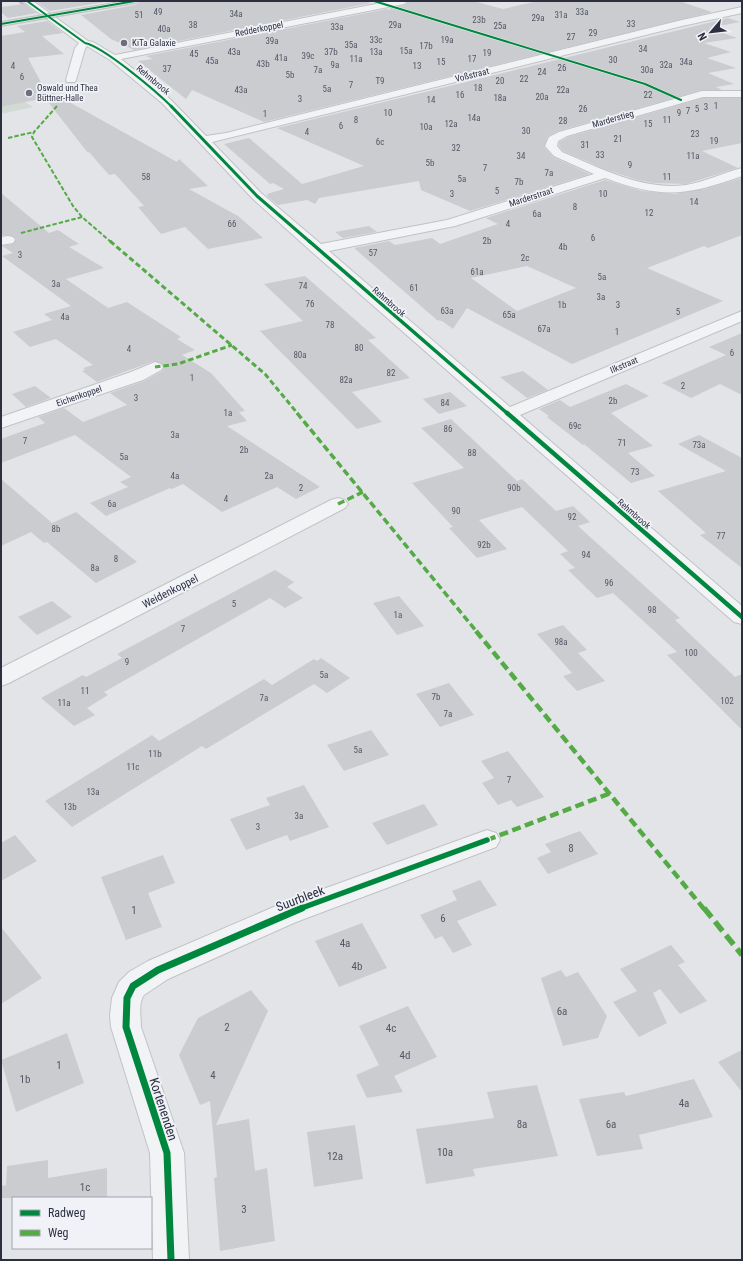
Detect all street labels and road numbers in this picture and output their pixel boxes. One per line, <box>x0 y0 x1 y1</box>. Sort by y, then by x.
street label: Redderkoppel <box>234 19 284 39</box>
street label: Rehmbrook <box>134 63 172 97</box>
street label: Voßstraat <box>454 66 490 84</box>
street label: Marderstieg <box>591 108 635 130</box>
street label: Marderstraat <box>508 185 555 209</box>
street label: Rehmbrook <box>371 285 407 319</box>
street label: Ilkstraat <box>609 355 640 375</box>
street label: Eichenkoppel <box>55 384 103 408</box>
street label: Rehmbrook <box>616 497 652 531</box>
street label: Weidenkoppel <box>140 572 200 611</box>
street label: Suurbleek <box>274 882 327 915</box>
street label: Kortenenden <box>146 1076 181 1142</box>

